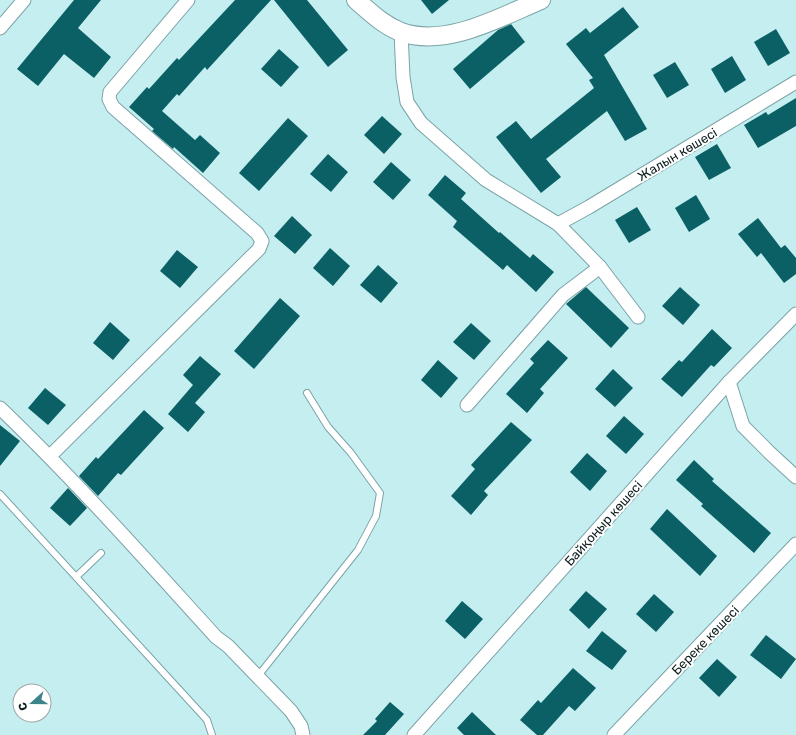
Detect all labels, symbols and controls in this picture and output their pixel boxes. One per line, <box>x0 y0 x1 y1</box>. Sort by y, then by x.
street label: Жалын көшесі <box>635 125 720 184</box>
street label: Байқоңыр көшесі <box>561 478 645 569</box>
street label: Береке көшесі <box>669 603 742 678</box>
north arrow <box>12 683 52 723</box>
text: С <box>16 700 31 712</box>

